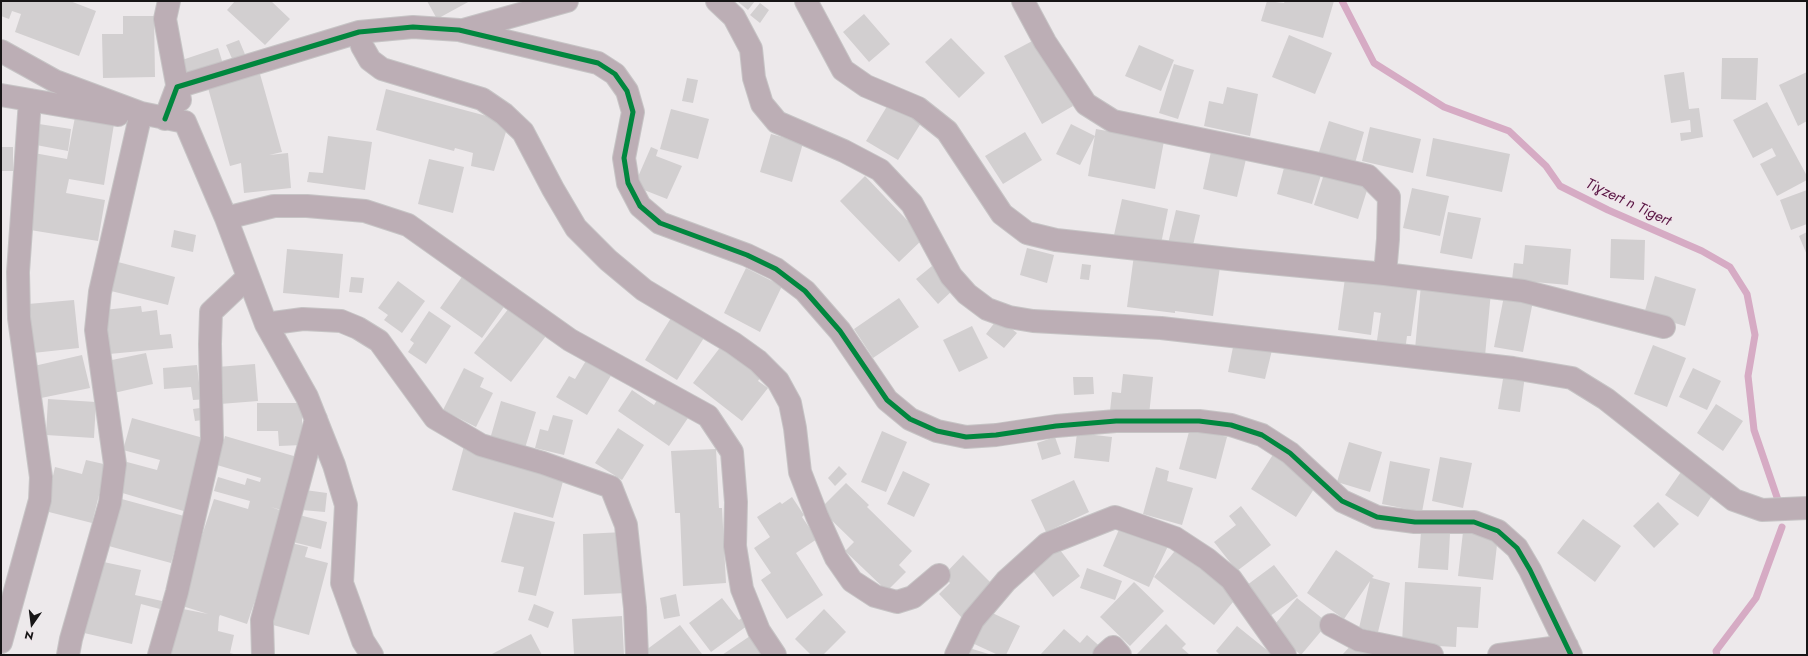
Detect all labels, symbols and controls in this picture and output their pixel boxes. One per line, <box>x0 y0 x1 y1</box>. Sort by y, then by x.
water label: Tiɣzert n Tigert <box>1583 175 1673 231</box>
north arrow <box>12 604 52 644</box>
text: N <box>23 627 35 644</box>

